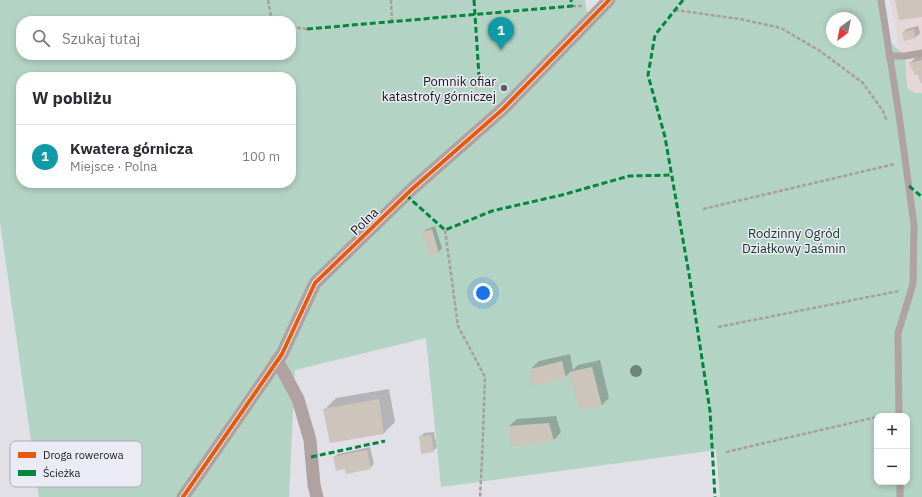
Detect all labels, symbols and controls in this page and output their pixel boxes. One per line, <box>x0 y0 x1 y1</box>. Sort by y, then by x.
north arrow <box>826 12 862 48</box>
search box <box>16 16 296 60</box>
pin: 1 <box>488 17 514 50</box>
icon: search <box>30 27 52 49</box>
text: Szukaj tutaj <box>62 29 140 48</box>
place label: Pomnik ofiar katastrofy górniczej <box>382 73 496 105</box>
marker: Pomnik ofiar katastrofy górniczej <box>499 83 509 93</box>
text: W pobliżu <box>32 87 112 109</box>
text: Kwatera górnicza <box>70 139 193 158</box>
text: 1 <box>41 148 49 165</box>
text: 100 m <box>242 148 280 165</box>
text: Miejsce · Polna <box>70 158 157 175</box>
street label: Polna <box>347 204 382 239</box>
park label: Rodzinny Ogród Działkowy Jaśmin <box>742 225 846 257</box>
your location <box>473 283 493 303</box>
map controls <box>874 413 910 485</box>
button: + <box>874 413 910 449</box>
legend <box>10 441 142 487</box>
text: Droga rowerowa <box>43 448 124 462</box>
button: − <box>874 449 910 485</box>
text: Ścieżka <box>43 466 81 480</box>

